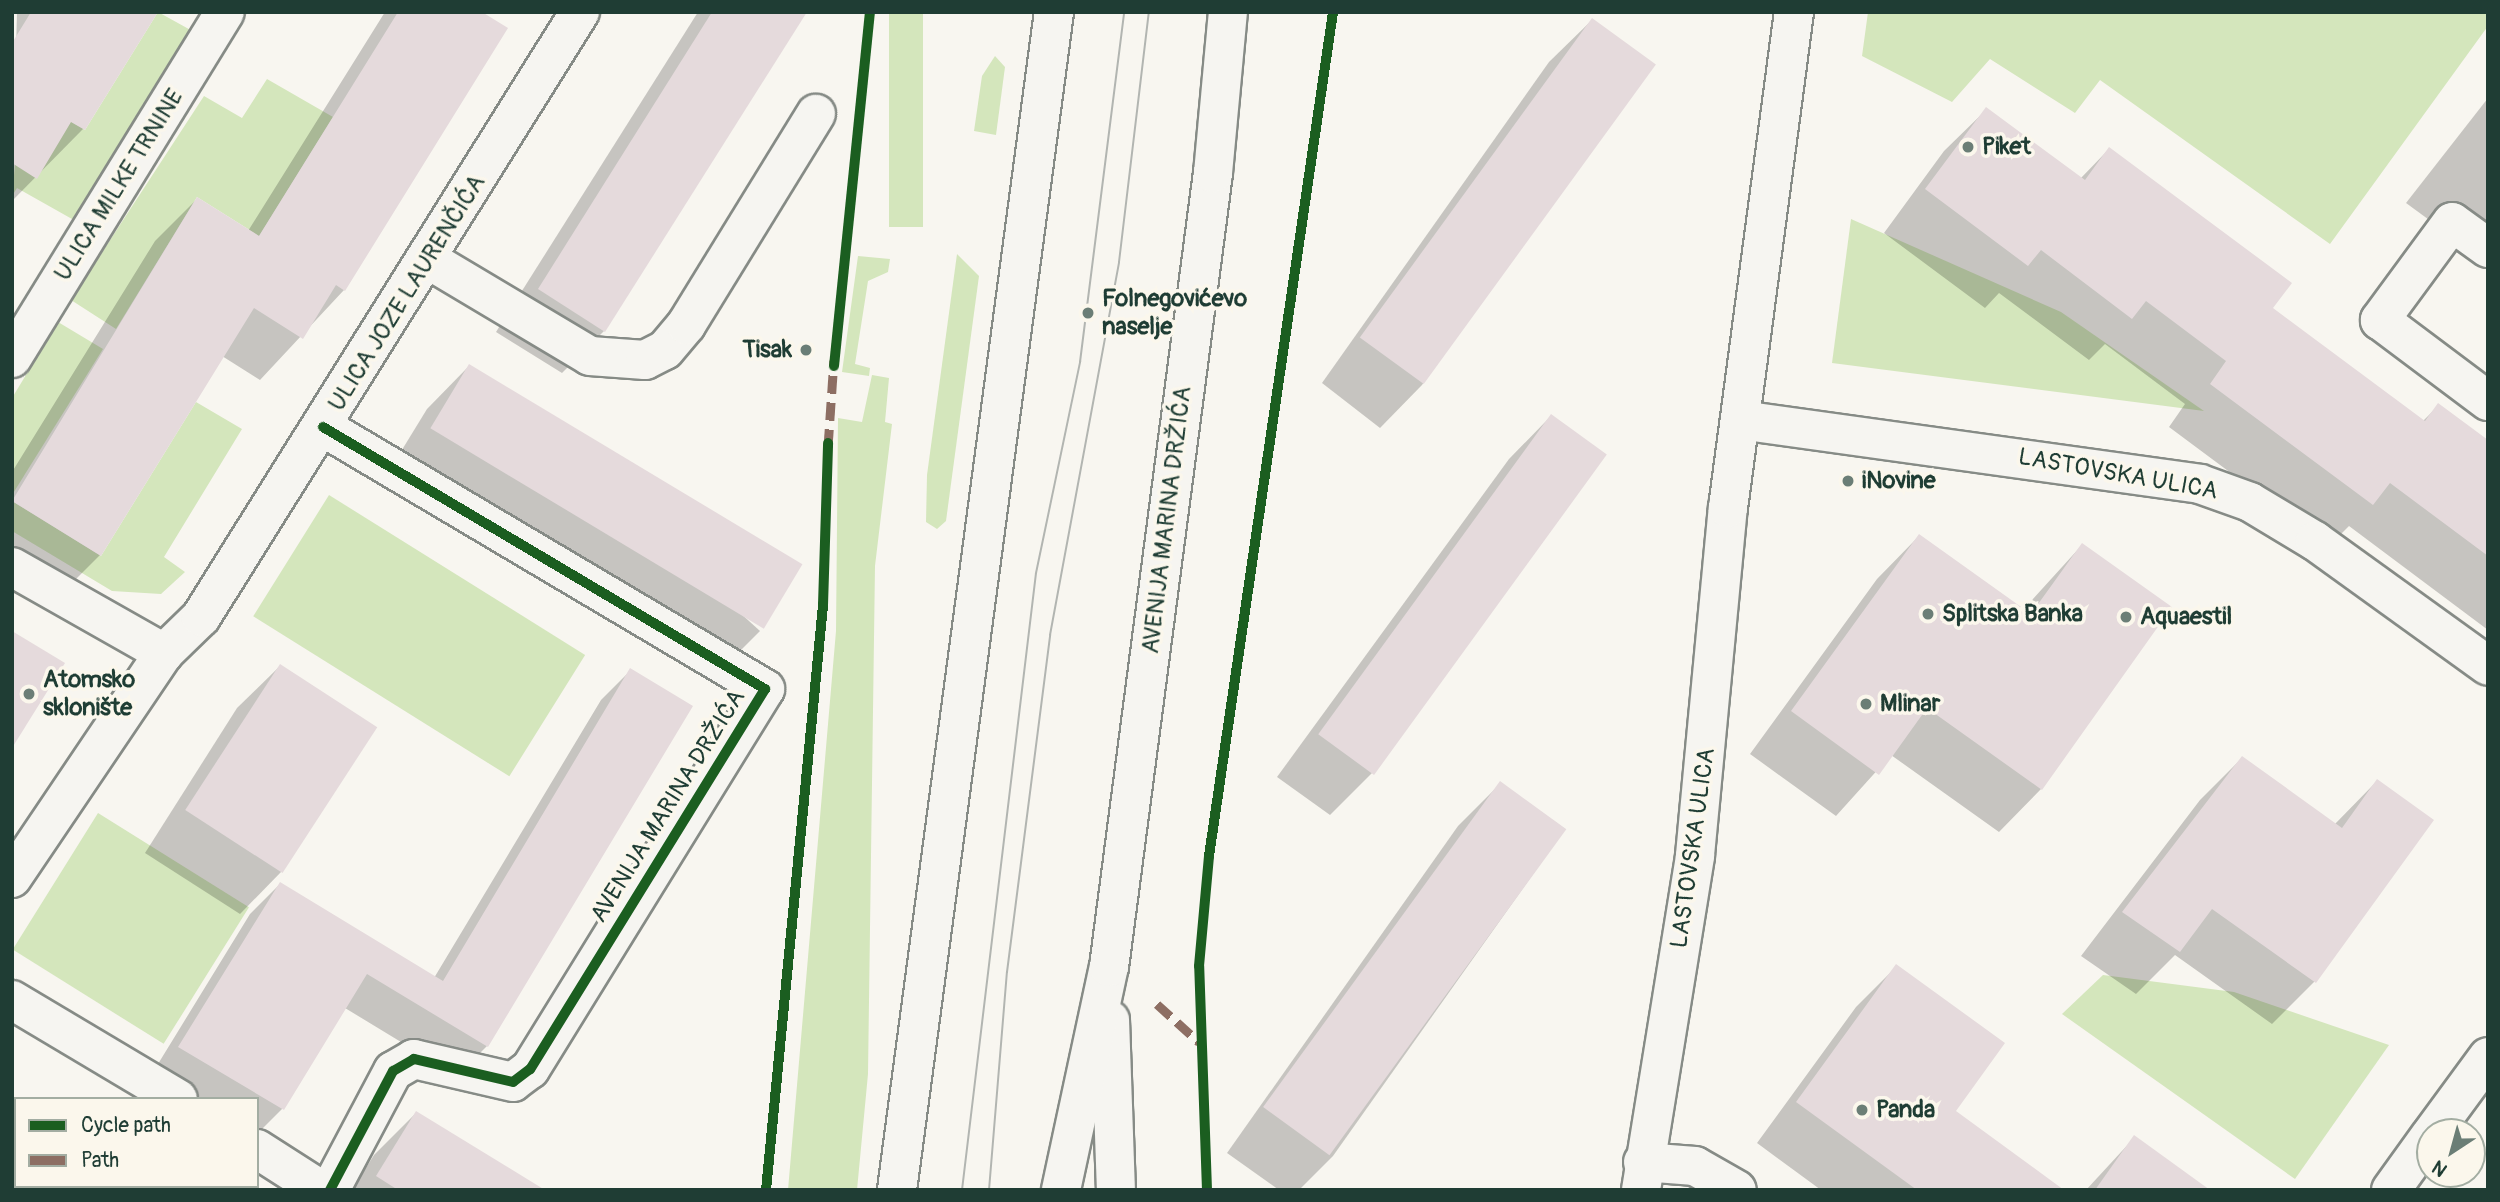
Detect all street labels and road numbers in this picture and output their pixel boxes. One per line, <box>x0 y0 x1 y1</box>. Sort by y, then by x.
street label: ULICA MILKE TRNINE <box>48 84 190 286</box>
street label: ULICA JOZE LAURENČIĆA <box>322 170 492 416</box>
street label: AVENIJA MARINA DRŽIĆA <box>1136 385 1198 655</box>
street label: LASTOVSKA ULICA <box>2016 442 2220 506</box>
street label: AVENIJA MARINA DRŽIĆA <box>585 684 751 928</box>
street label: LASTOVSKA ULICA <box>1665 746 1721 950</box>

